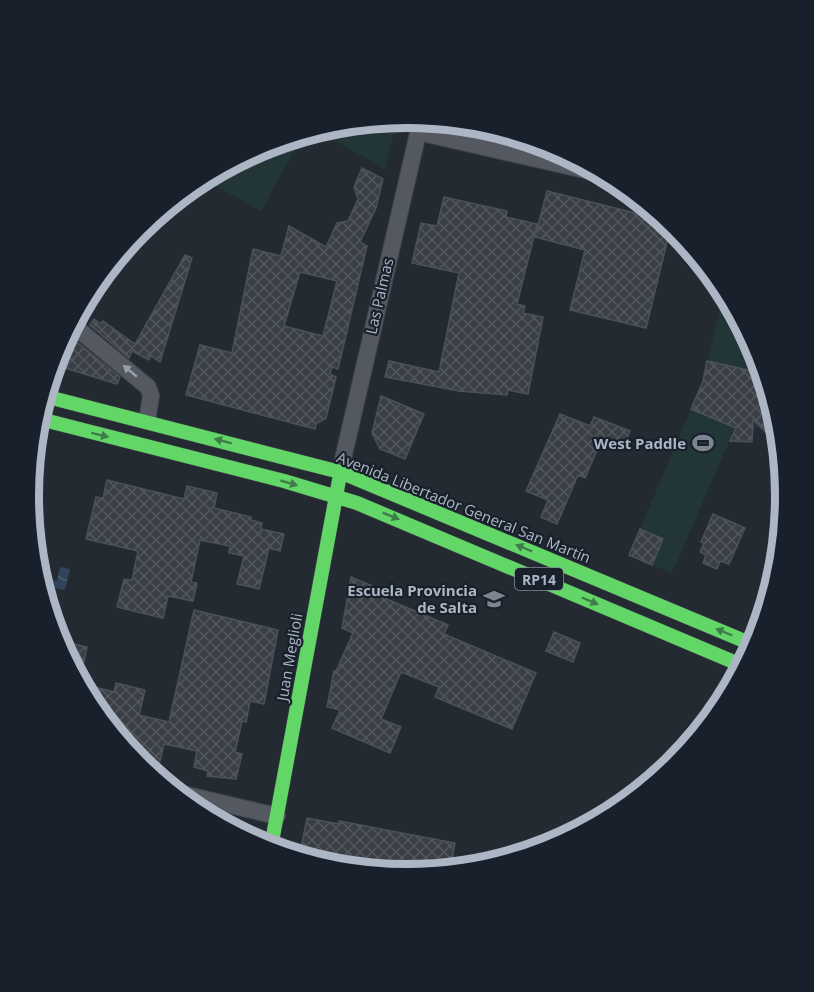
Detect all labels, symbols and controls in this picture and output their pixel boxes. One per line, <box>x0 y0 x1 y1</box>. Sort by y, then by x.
street label: Las Palmas <box>361 256 397 336</box>
one-way arrow <box>123 365 138 378</box>
one-way arrow <box>91 430 109 440</box>
sports icon: West Paddle <box>691 431 715 455</box>
place label: West Paddle <box>594 433 686 453</box>
one-way arrow <box>214 435 232 445</box>
street label: Avenida Libertador General San Martín <box>334 447 594 567</box>
one-way arrow <box>280 478 298 488</box>
one-way arrow <box>382 512 400 522</box>
one-way arrow <box>514 543 532 553</box>
road number: RP14 <box>515 568 563 590</box>
place label: Escuela Provincia de Salta <box>347 580 477 617</box>
school or university icon: Escuela Provincia de Salta <box>482 587 506 611</box>
one-way arrow <box>581 596 598 605</box>
street label: Juan Meglioli <box>271 611 307 704</box>
one-way arrow <box>715 627 733 636</box>

